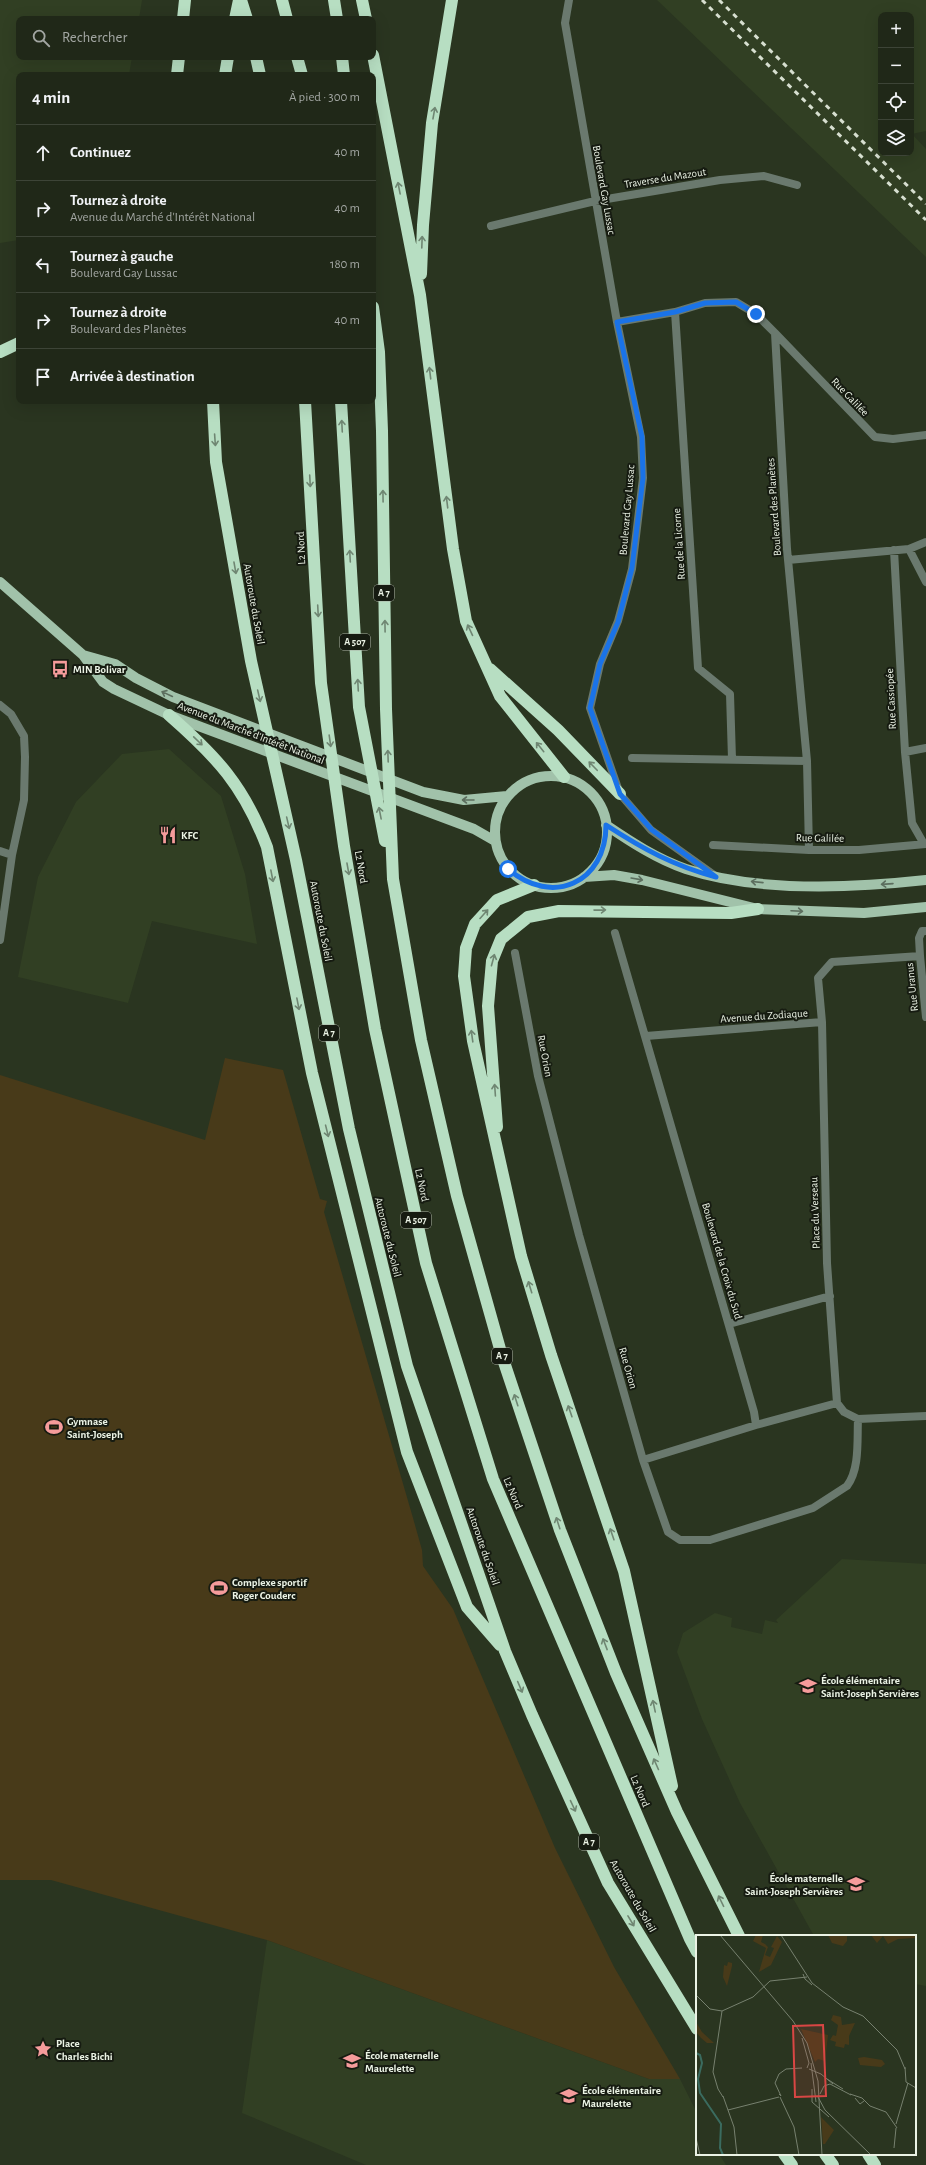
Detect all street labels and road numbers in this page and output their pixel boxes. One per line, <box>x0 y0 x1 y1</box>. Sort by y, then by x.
street label: Boulevard Gay Lussac <box>591 144 617 236</box>
street label: Traverse du Mazout <box>623 166 707 190</box>
street label: Rue Galilée <box>829 376 871 418</box>
street label: Boulevard des Planètes <box>765 458 783 556</box>
street label: Boulevard Gay Lussac <box>618 464 636 556</box>
street label: Rue de la Licorne <box>671 508 687 580</box>
street label: L2 Nord <box>295 531 307 565</box>
street label: Autoroute du Soleil <box>241 563 267 645</box>
road number: A 7 <box>374 585 394 601</box>
road number: A 507 <box>340 634 370 650</box>
street label: Rue Cassiopée <box>884 668 898 730</box>
street label: Avenue du Marché d'Intérêt National <box>176 700 326 766</box>
street label: Rue Galilée <box>796 832 844 844</box>
street label: L2 Nord <box>353 850 369 885</box>
street label: Autoroute du Soleil <box>308 880 334 962</box>
street label: Rue Uranus <box>904 962 920 1012</box>
street label: Avenue du Zodiaque <box>720 1007 808 1025</box>
road number: A 7 <box>319 1025 339 1041</box>
street label: Rue Orion <box>536 1034 554 1078</box>
street label: L2 Nord <box>413 1168 431 1203</box>
street label: Place du Verseau <box>808 1176 822 1249</box>
street label: Autoroute du Soleil <box>373 1196 403 1278</box>
street label: Boulevard de la Croix du Sud <box>700 1202 744 1321</box>
road number: A 507 <box>401 1212 431 1228</box>
street label: Rue Orion <box>617 1346 639 1390</box>
road number: A 7 <box>492 1348 512 1364</box>
street label: L2 Nord <box>501 1476 525 1511</box>
street label: Autoroute du Soleil <box>464 1506 502 1586</box>
street label: L2 Nord <box>628 1774 652 1809</box>
road number: A 7 <box>579 1834 599 1850</box>
street label: Autoroute du Soleil <box>608 1858 658 1934</box>

